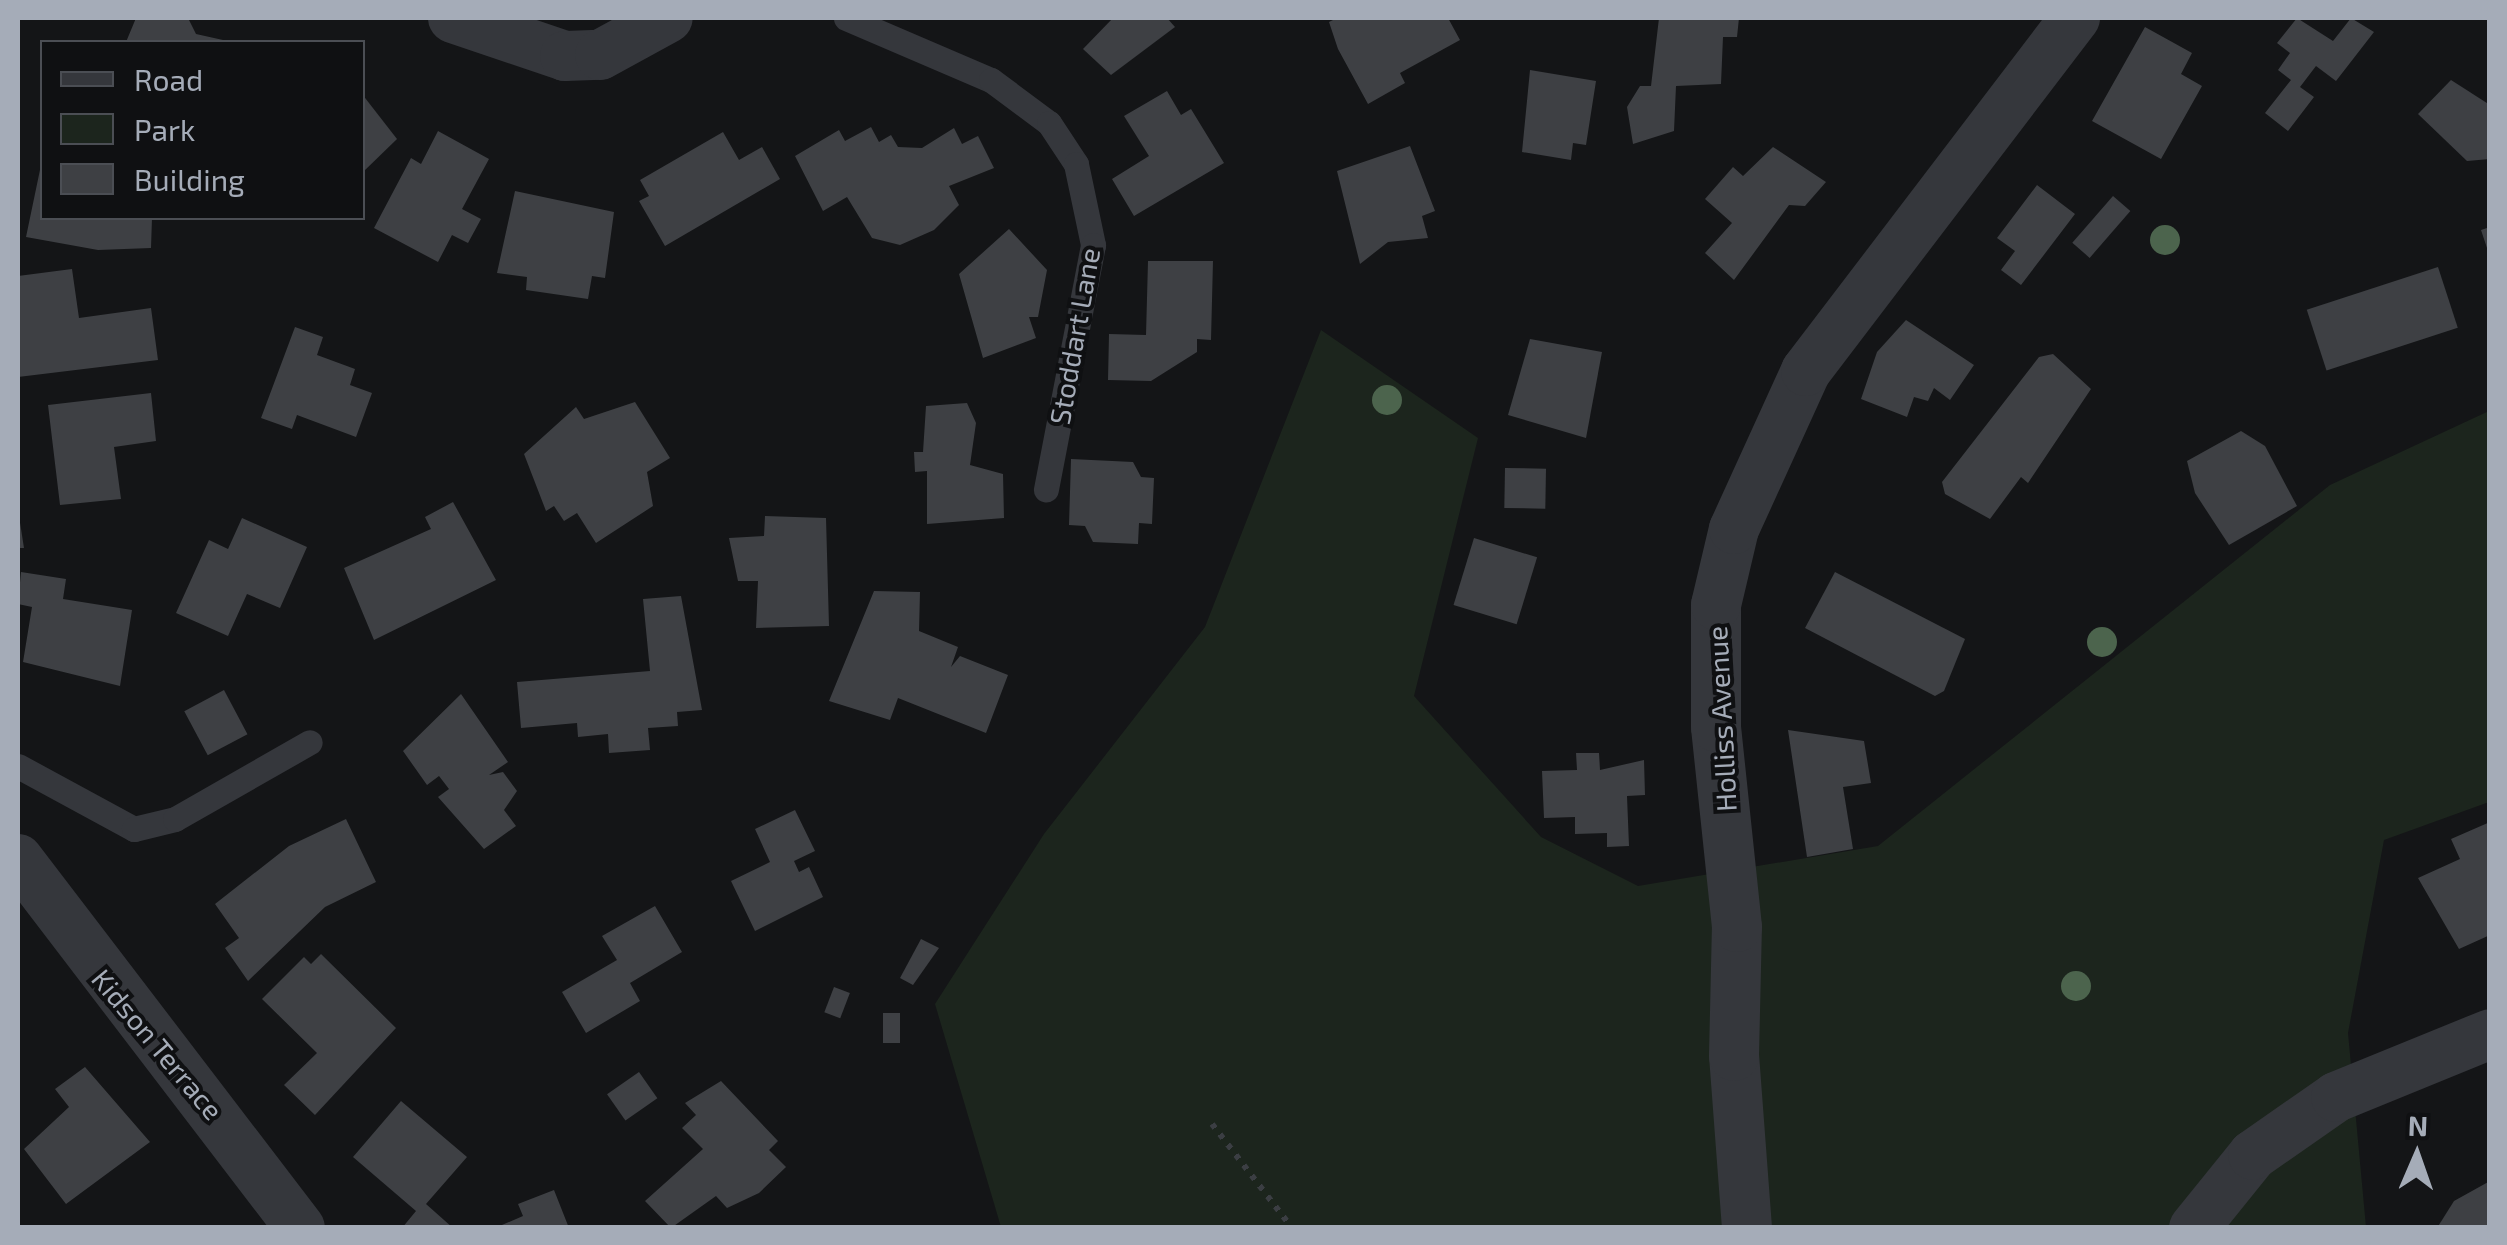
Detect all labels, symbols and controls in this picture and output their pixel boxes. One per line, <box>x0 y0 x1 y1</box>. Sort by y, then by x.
legend <box>40 40 365 220</box>
text: Road <box>134 61 203 97</box>
text: Park <box>134 111 195 147</box>
text: Building <box>134 161 245 197</box>
street label: Stoddart Lane <box>1042 245 1106 427</box>
street label: Holliss Avenue <box>1699 625 1743 813</box>
street label: Kidson Terrace <box>85 962 231 1126</box>
north arrow <box>2367 1105 2467 1205</box>
text: N <box>2407 1108 2429 1142</box>

